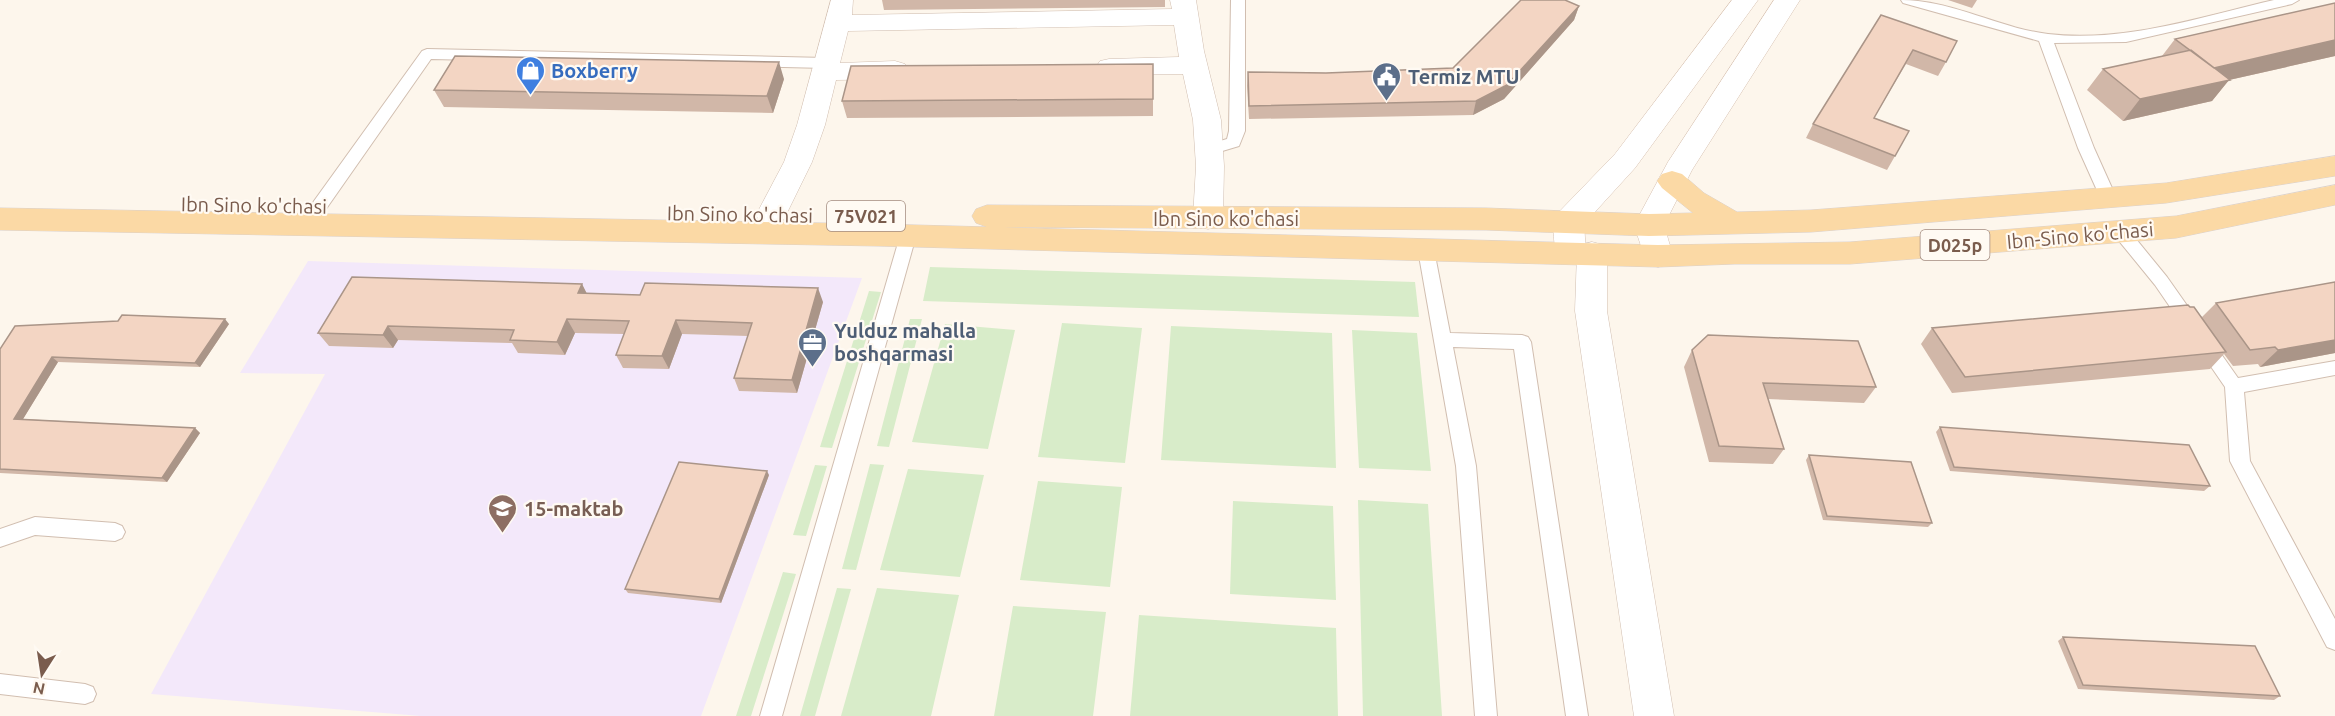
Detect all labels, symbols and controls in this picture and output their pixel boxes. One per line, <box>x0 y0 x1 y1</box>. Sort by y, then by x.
shop icon: Boxberry <box>514 54 546 96</box>
place label: Boxberry <box>551 59 638 82</box>
public building icon: Termiz MTU <box>1371 60 1403 102</box>
place label: Termiz MTU <box>1408 65 1520 88</box>
street label: Ibn Sino ko'chasi <box>181 192 327 218</box>
street label: Ibn Sino ko'chasi <box>667 201 813 227</box>
road number: 75V021 <box>827 201 905 231</box>
street label: Ibn Sino ko'chasi <box>1153 207 1299 230</box>
street label: Ibn-Sino ko'chasi <box>2006 217 2154 253</box>
road number: D025p <box>1920 230 1990 260</box>
place label: Yulduz mahalla boshqarmasi <box>834 319 976 365</box>
office icon: Yulduz mahalla boshqarmasi <box>797 326 829 368</box>
school or university icon: 15-maktab <box>487 492 519 534</box>
place label: 15-maktab <box>524 497 623 520</box>
north arrow <box>12 644 72 704</box>
text: N <box>31 679 47 699</box>

